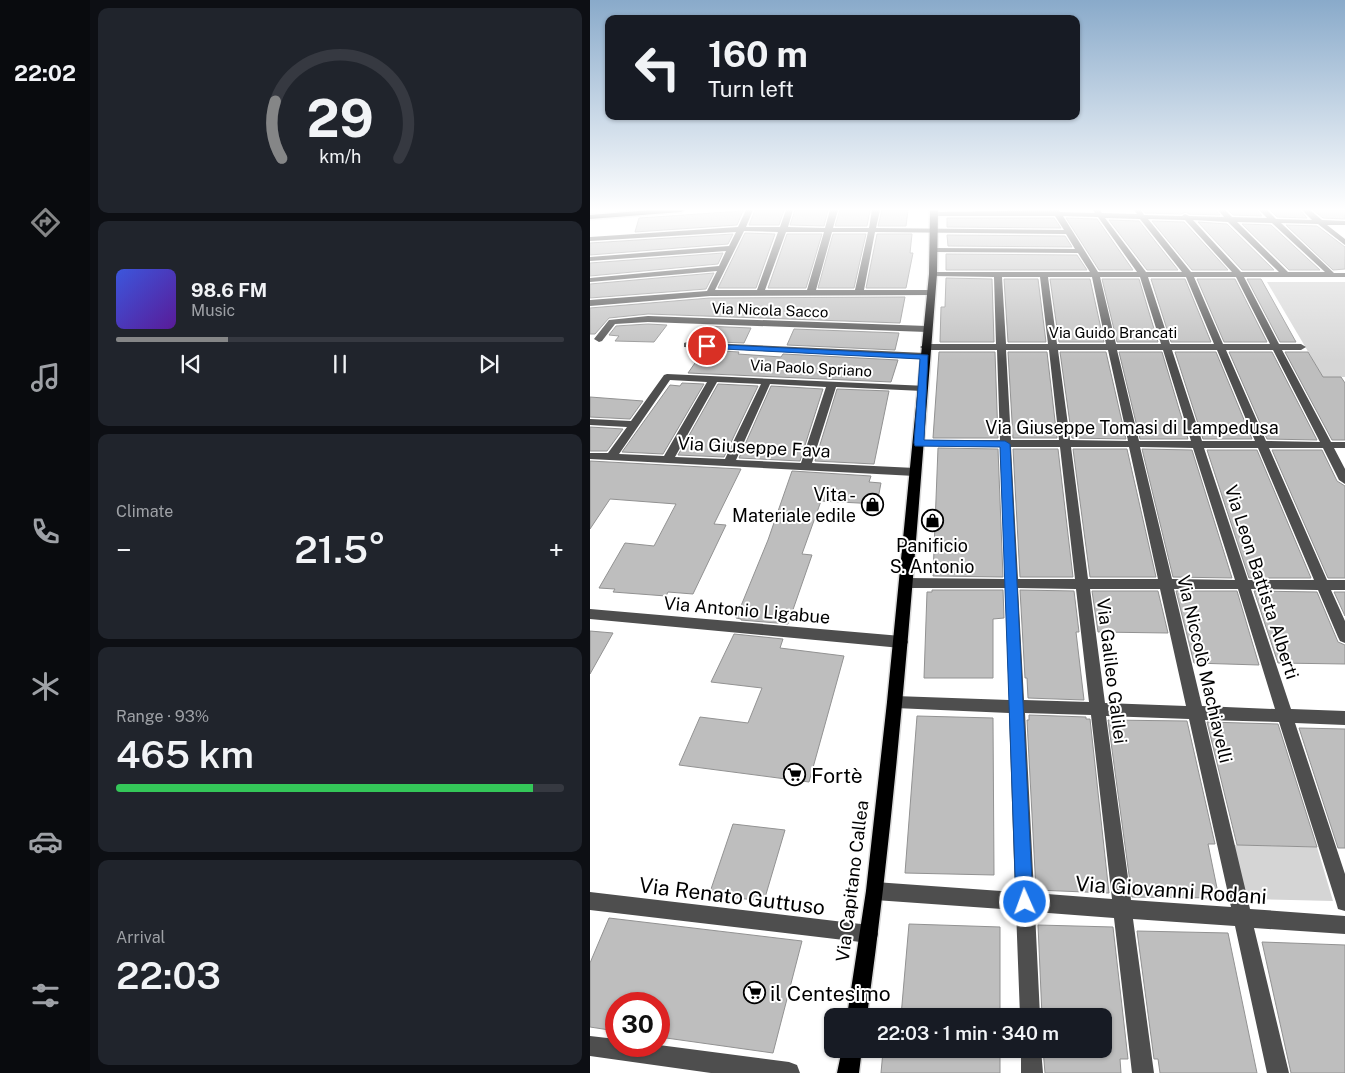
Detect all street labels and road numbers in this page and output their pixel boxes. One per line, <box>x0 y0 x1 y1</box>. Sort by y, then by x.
street label: Via Nicola Sacco <box>711 299 829 321</box>
street label: Via Guido Brancati <box>1049 324 1177 341</box>
street label: Via Paolo Spriano <box>750 356 872 380</box>
street label: Via Giuseppe Tomasi di Lampedusa <box>985 417 1279 438</box>
street label: Via Giuseppe Fava <box>677 433 831 461</box>
street label: Via Leon Battista Alberti <box>1221 482 1303 682</box>
street label: Via Niccolò Machiavelli <box>1173 573 1237 765</box>
street label: Via Antonio Ligabue <box>663 592 831 628</box>
street label: Via Galileo Galilei <box>1093 597 1131 745</box>
street label: Via Capitano Callea <box>832 799 872 963</box>
street label: Via Giovanni Rodani <box>1074 871 1268 909</box>
street label: Via Renato Guttuso <box>638 872 826 920</box>

